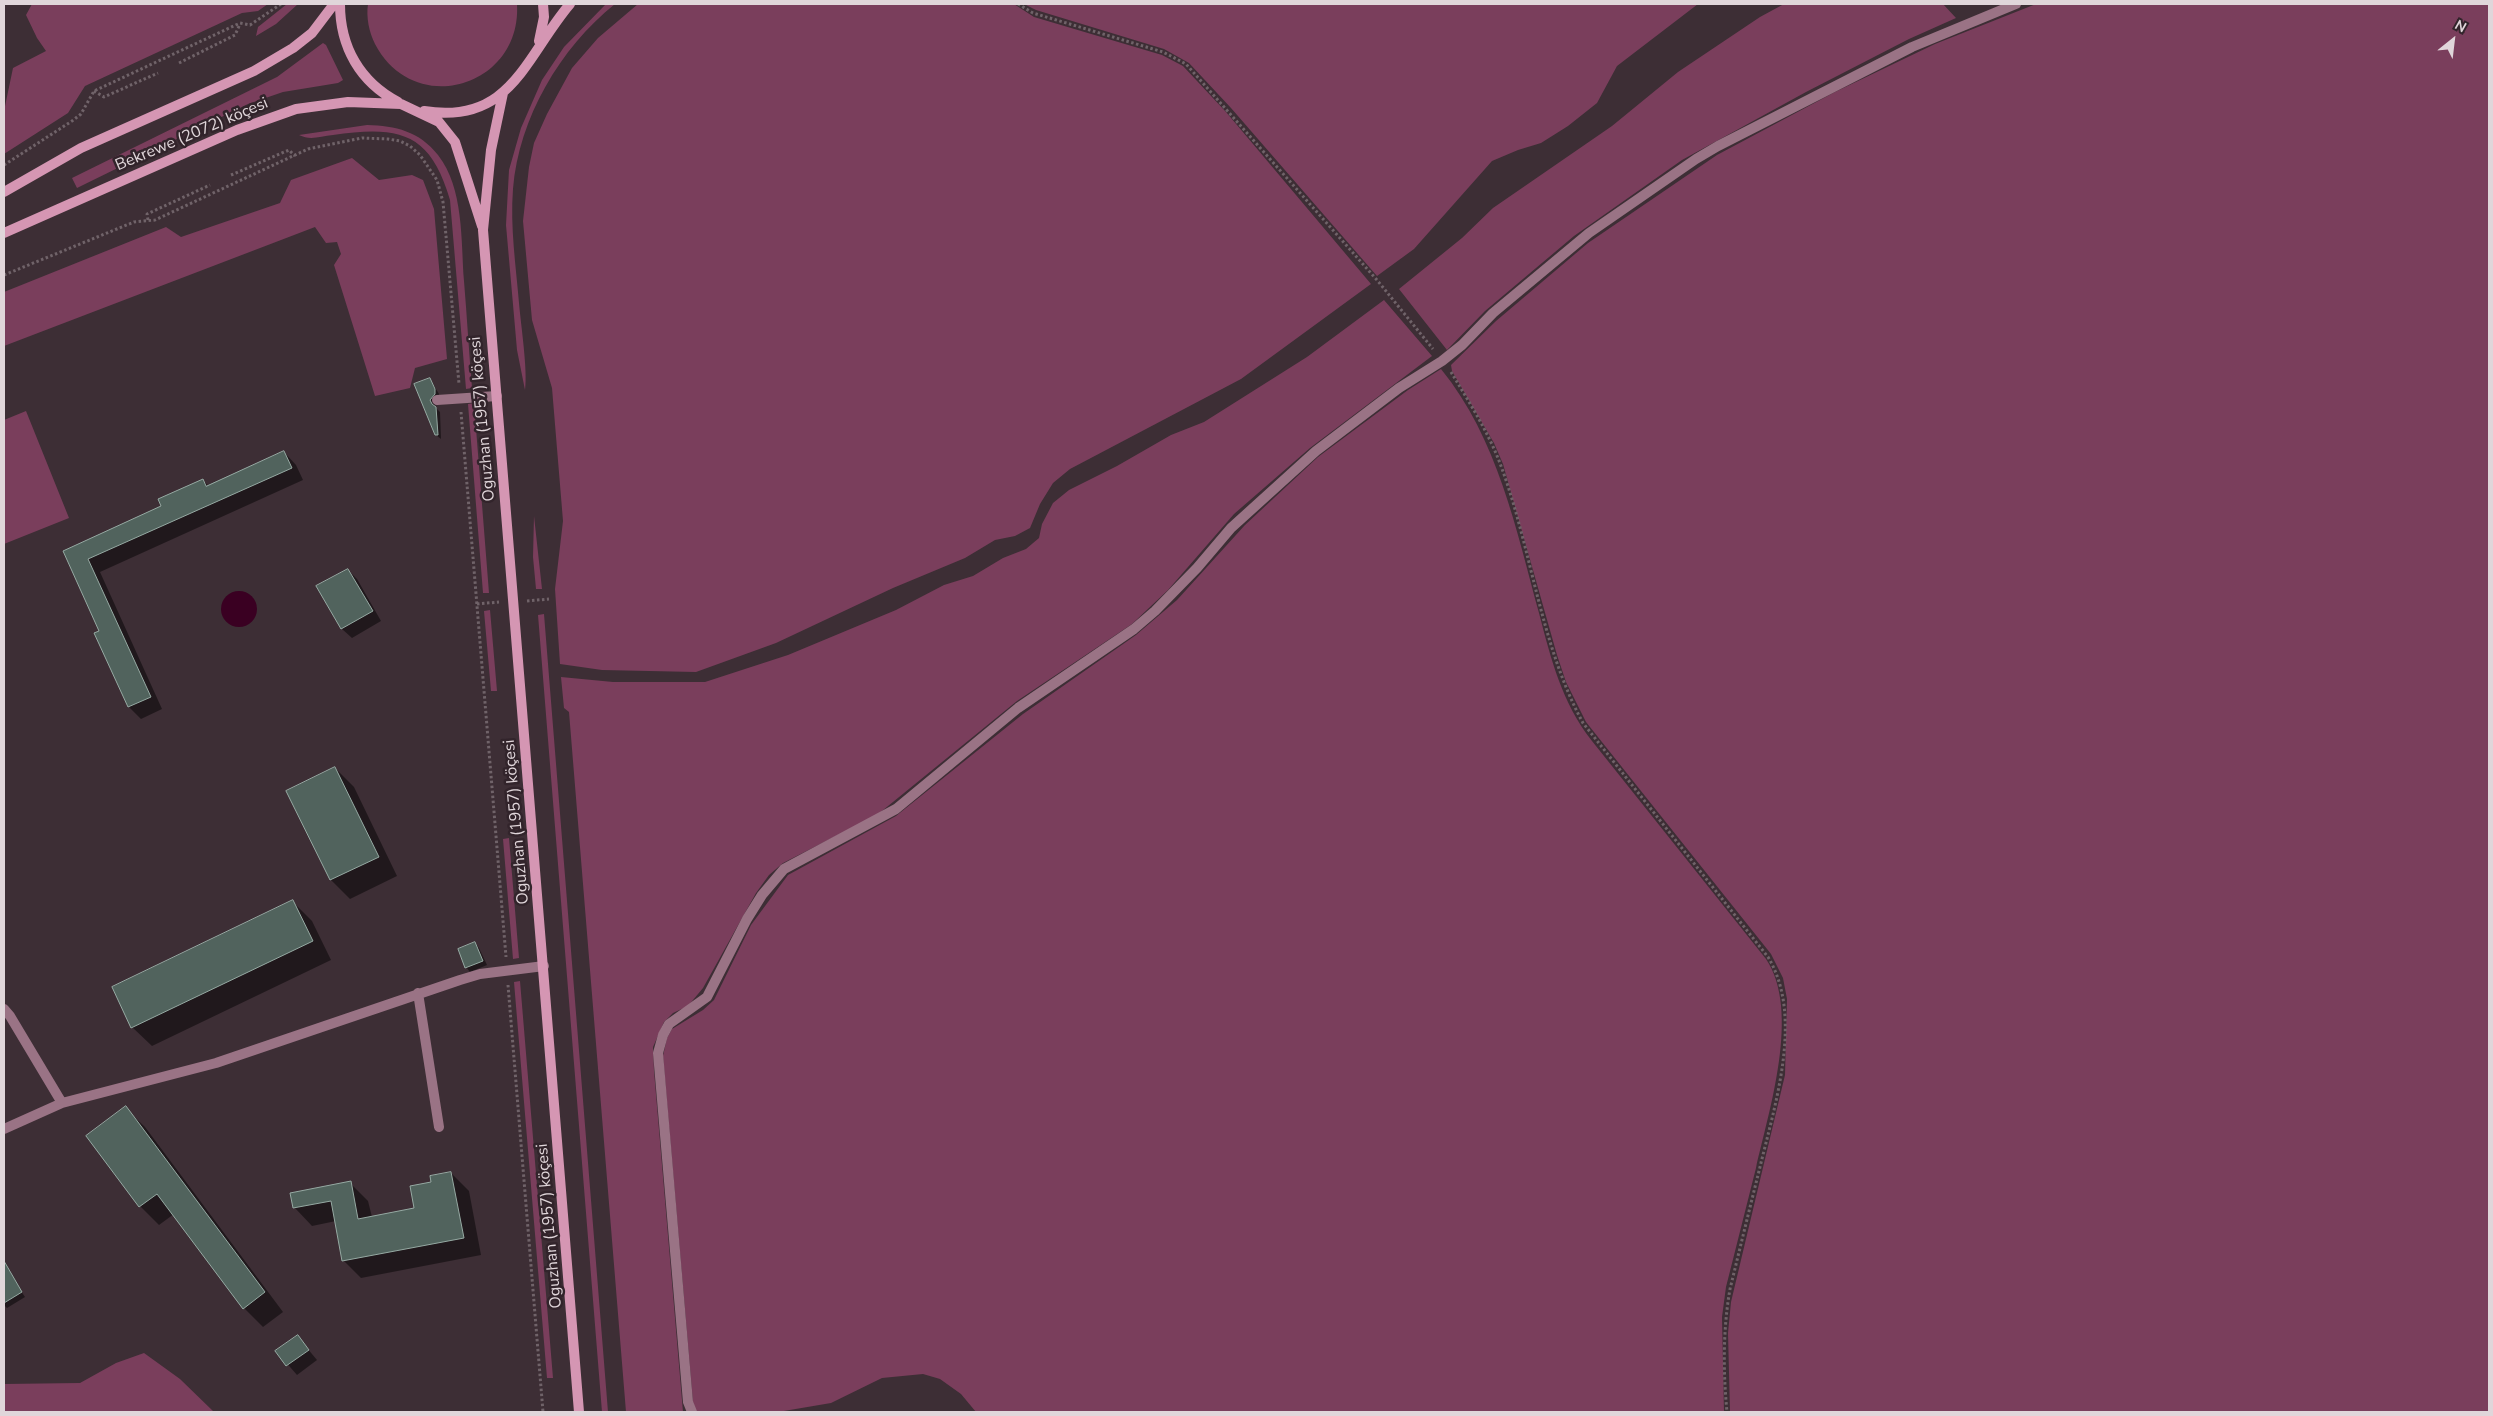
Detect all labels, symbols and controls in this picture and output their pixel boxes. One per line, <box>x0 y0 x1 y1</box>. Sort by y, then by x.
north arrow <box>2428 15 2478 65</box>
text: N <box>2451 16 2470 37</box>
street label: Bekrewe (2072) köçesi <box>113 94 271 176</box>
street label: Oguzhan (1957) köçesi <box>466 336 500 502</box>
street label: Oguzhan (1957) köçesi <box>500 739 534 905</box>
street label: Oguzhan (1957) köçesi <box>533 1143 567 1309</box>

